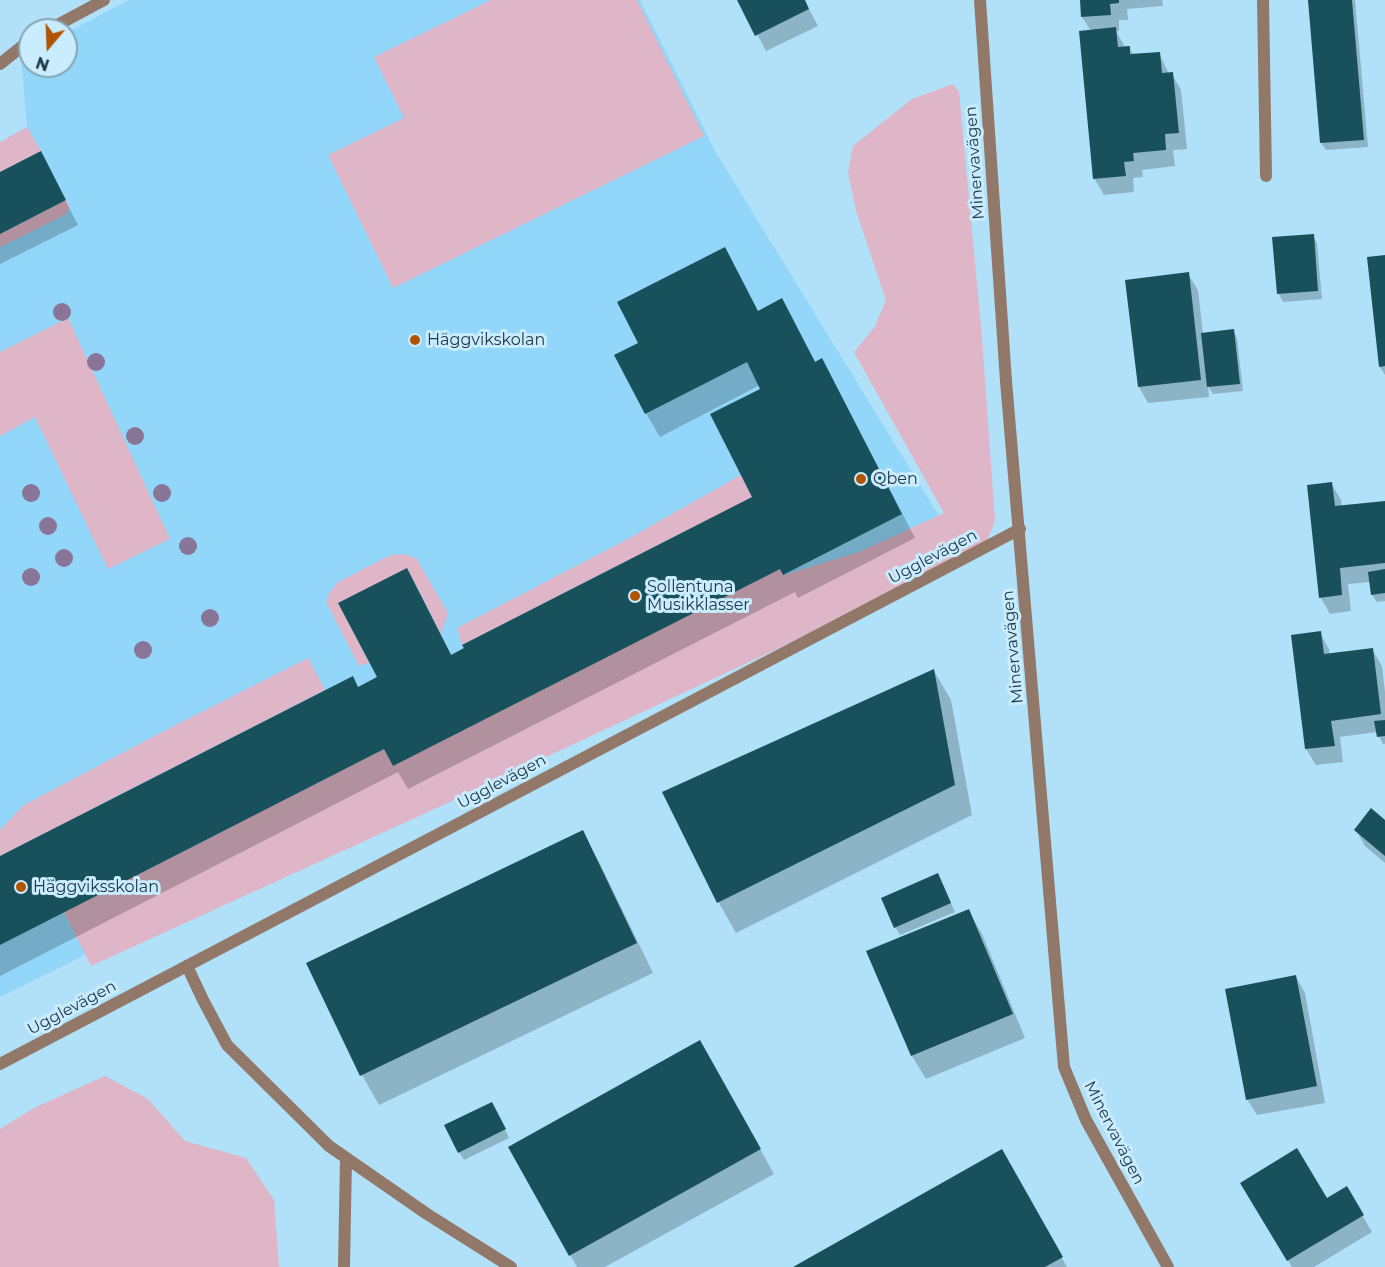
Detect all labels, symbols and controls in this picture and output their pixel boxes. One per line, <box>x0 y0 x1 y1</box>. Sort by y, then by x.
north arrow <box>18 18 78 78</box>
text: N <box>33 53 52 75</box>
street label: Minervavägen <box>961 106 989 220</box>
place label: Häggvikskolan <box>427 330 545 350</box>
marker: Häggvikskolan <box>408 333 422 347</box>
place label: Qben <box>873 469 918 489</box>
marker: Qben <box>854 472 868 486</box>
street label: Ugglevägen <box>885 526 981 588</box>
place label: Sollentuna Musikklasser <box>647 577 750 615</box>
marker: Sollentuna Musikklasser <box>628 589 642 603</box>
street label: Minervavägen <box>998 590 1028 704</box>
street label: Ugglevägen <box>454 751 550 813</box>
place label: Häggviksskolan <box>33 877 159 897</box>
marker: Häggviksskolan <box>14 880 28 894</box>
street label: Ugglevägen <box>24 977 120 1039</box>
street label: Minervavägen <box>1080 1078 1148 1188</box>

